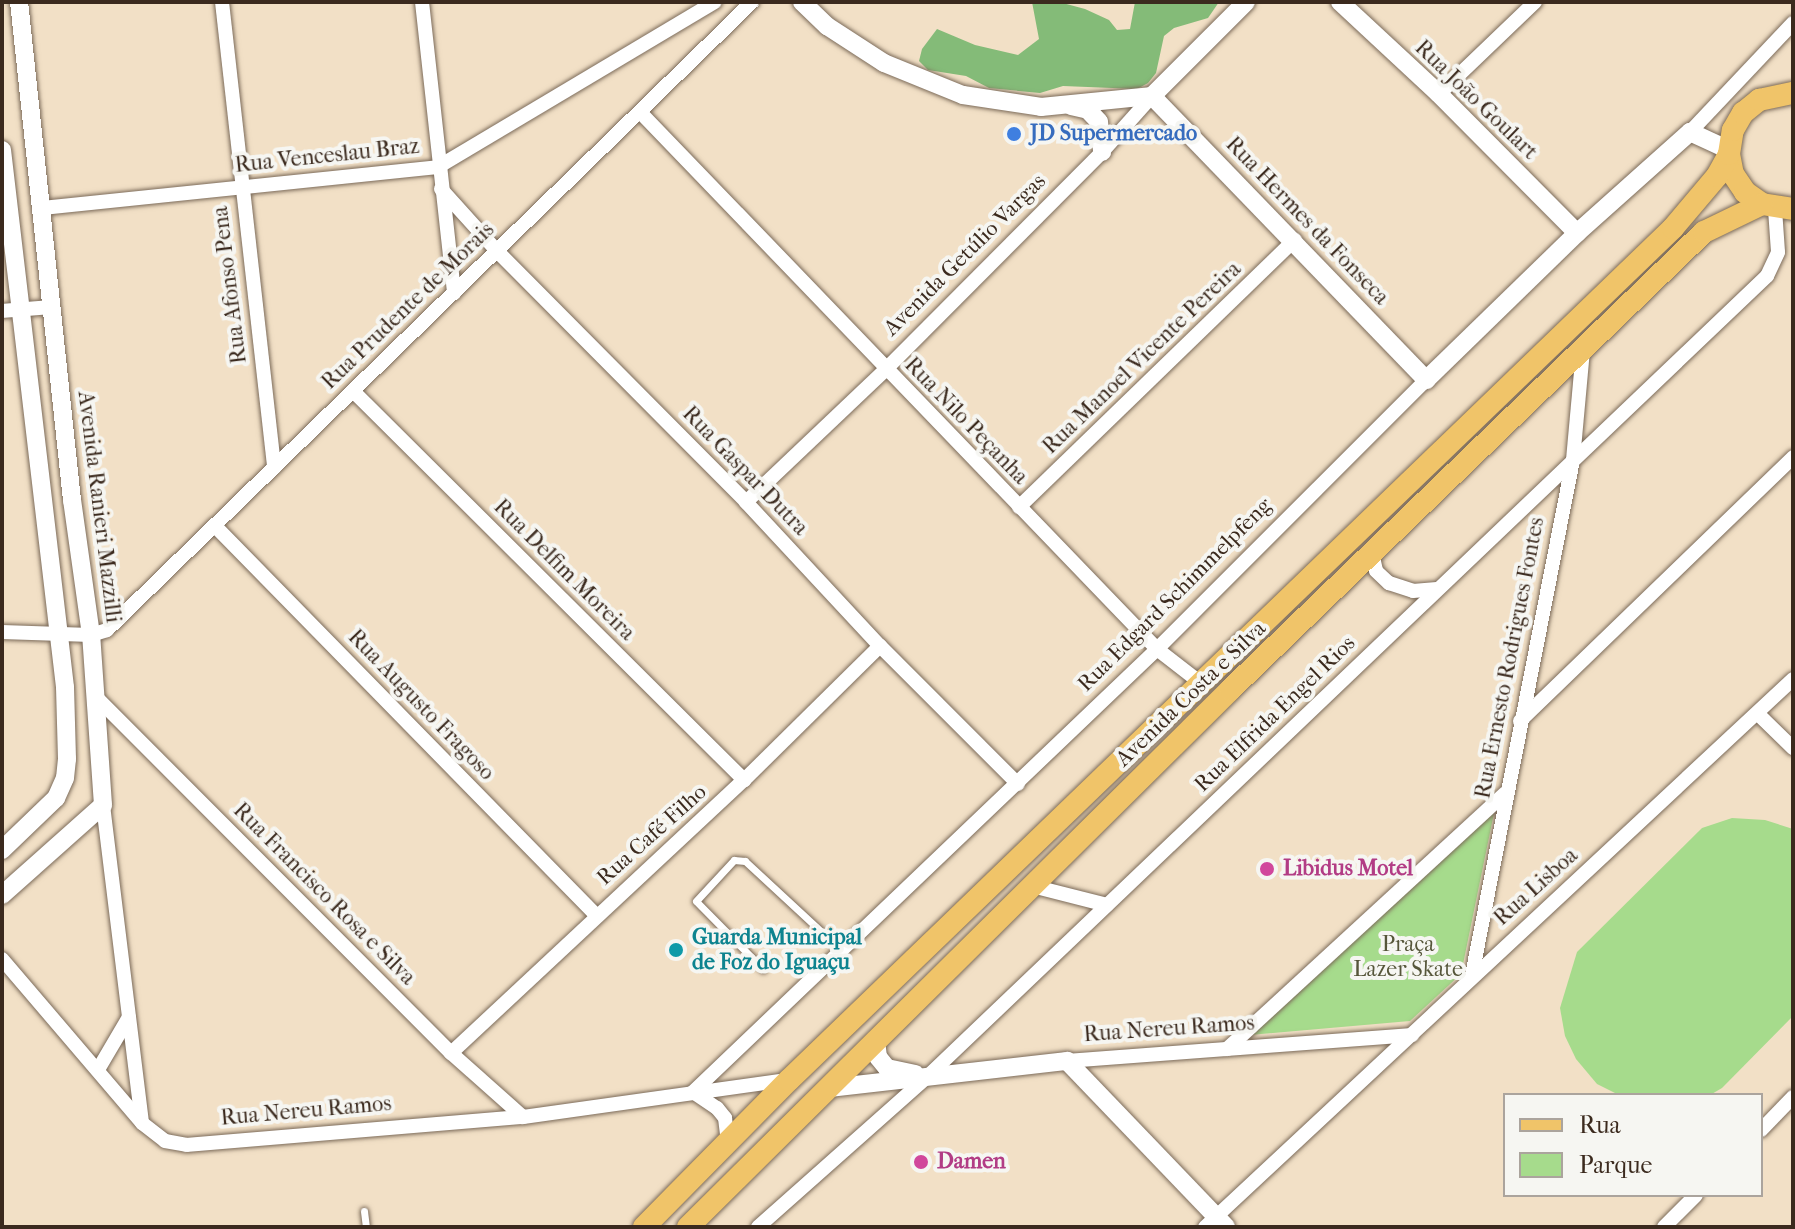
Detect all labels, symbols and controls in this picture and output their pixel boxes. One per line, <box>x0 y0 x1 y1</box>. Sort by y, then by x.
street label: Rua João Goulart <box>1409 35 1543 165</box>
place label: JD Supermercado <box>1030 121 1197 147</box>
marker: JD Supermercado <box>1005 125 1023 143</box>
street label: Rua Hermes da Fonseca <box>1220 131 1394 311</box>
street label: Rua Venceslau Braz <box>234 133 420 179</box>
street label: Avenida Getúlio Vargas <box>878 168 1052 342</box>
street label: Rua Afonso Pena <box>207 205 253 365</box>
street label: Rua Prudente de Morais <box>316 217 500 395</box>
street label: Rua Manoel Vicente Pereira <box>1037 256 1247 460</box>
street label: Rua Nilo Peçanha <box>899 352 1033 490</box>
street label: Avenida Ranieri Mazzilli <box>72 390 126 624</box>
street label: Rua Gaspar Dutra <box>677 401 813 541</box>
street label: Rua Edgard Schimmelpfeng <box>1073 493 1277 697</box>
street label: Rua Delfim Moreira <box>488 494 640 646</box>
street label: Rua Ernesto Rodrigues Fontes <box>1470 515 1550 801</box>
street label: Avenida Costa e Silva <box>1111 616 1271 772</box>
street label: Rua Augusto Fragoso <box>342 624 500 786</box>
street label: Rua Elfrida Engel Rios <box>1189 630 1361 798</box>
street label: Rua Café Filho <box>592 779 712 891</box>
street label: Rua Francisco Rosa e Silva <box>227 797 421 991</box>
street label: Rua Lisboa <box>1489 843 1583 931</box>
place label: Libidus Motel <box>1283 856 1413 882</box>
marker: Libidus Motel <box>1258 860 1276 878</box>
place label: Guarda Municipal de Foz do Iguaçu <box>692 924 862 976</box>
park label: Praça Lazer Skate <box>1353 931 1463 982</box>
marker: Guarda Municipal de Foz do Iguaçu <box>667 941 685 959</box>
street label: Rua Nereu Ramos <box>1083 1010 1255 1048</box>
street label: Rua Nereu Ramos <box>220 1090 392 1132</box>
legend <box>1503 1093 1763 1197</box>
text: Rua <box>1579 1111 1621 1139</box>
place label: Damen <box>937 1149 1006 1175</box>
text: Parque <box>1579 1151 1652 1179</box>
marker: Damen <box>912 1153 930 1171</box>

